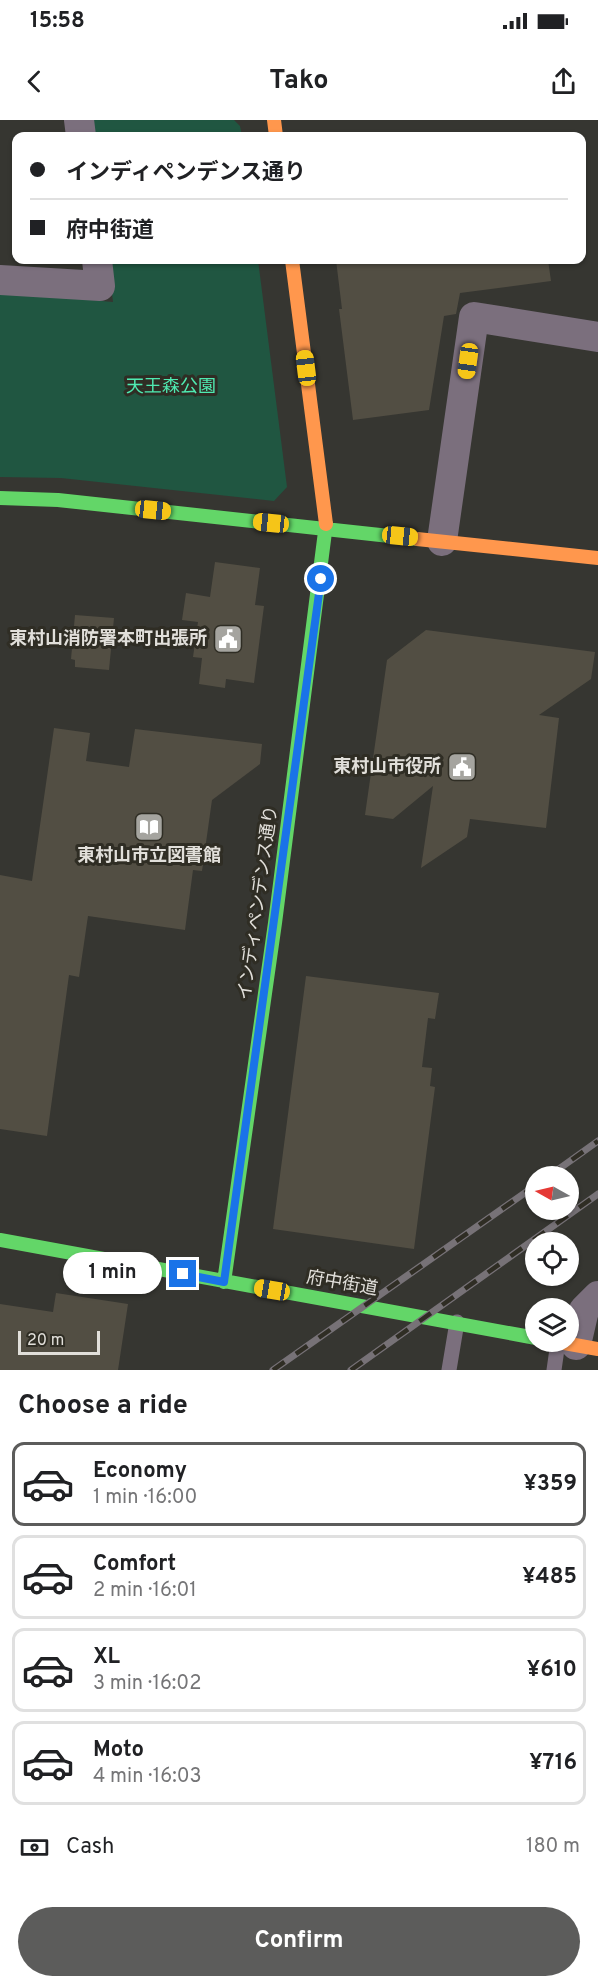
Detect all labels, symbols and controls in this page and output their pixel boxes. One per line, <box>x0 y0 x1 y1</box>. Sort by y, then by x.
text: 15:58 <box>30 8 85 35</box>
text: Tako <box>269 64 329 98</box>
icon: back <box>18 65 51 98</box>
icon: share <box>547 65 580 98</box>
text: インディペンデンス通り <box>66 160 306 187</box>
text: 府中街道 <box>66 218 154 245</box>
car <box>457 342 479 380</box>
car <box>295 349 317 387</box>
park label: 天王森公園 <box>126 376 216 399</box>
car <box>134 499 172 521</box>
car <box>252 512 290 534</box>
car <box>381 525 419 547</box>
route start <box>307 565 334 592</box>
public building icon: 東村山消防署本町出張所 <box>212 623 244 655</box>
place label: 東村山消防署本町出張所 <box>9 628 207 651</box>
public building icon: 東村山市役所 <box>446 751 478 783</box>
place label: 東村山市役所 <box>333 756 441 779</box>
street label: インディペンデンス通り <box>234 804 284 1002</box>
library icon: 東村山市立図書館 <box>133 811 165 843</box>
place label: 東村山市立図書館 <box>77 845 221 868</box>
north arrow <box>525 1166 579 1220</box>
map controls <box>525 1166 579 1352</box>
button: locate <box>525 1232 579 1286</box>
callout: 1 min <box>63 1253 162 1295</box>
text: 1 min <box>88 1260 137 1286</box>
route end <box>169 1260 196 1287</box>
street label: 府中街道 <box>305 1266 379 1302</box>
car <box>253 1278 291 1302</box>
button: layers <box>525 1298 579 1352</box>
scale bar <box>18 1328 100 1356</box>
text: 20 m <box>27 1331 64 1351</box>
text: Choose a ride <box>18 1389 188 1423</box>
icon: car <box>21 1457 75 1511</box>
text: Economy <box>93 1458 187 1485</box>
text: ¥359 <box>523 1471 577 1498</box>
text: 1 min · 16:00 <box>93 1485 197 1511</box>
icon: car <box>21 1550 75 1604</box>
text: Comfort <box>93 1551 176 1578</box>
text: ¥485 <box>522 1564 577 1591</box>
text: 2 min · 16:01 <box>93 1578 197 1604</box>
icon: car <box>21 1643 75 1697</box>
text: XL <box>93 1644 120 1671</box>
text: ¥610 <box>527 1657 577 1684</box>
text: 3 min · 16:02 <box>93 1671 201 1697</box>
icon: car <box>21 1736 75 1790</box>
text: Moto <box>93 1737 144 1764</box>
text: ¥716 <box>529 1750 577 1777</box>
text: 4 min · 16:03 <box>93 1764 202 1790</box>
icon: cash <box>18 1831 51 1864</box>
text: Cash <box>66 1834 115 1861</box>
text: 180 m <box>526 1834 580 1860</box>
button: Confirm <box>18 1907 580 1976</box>

